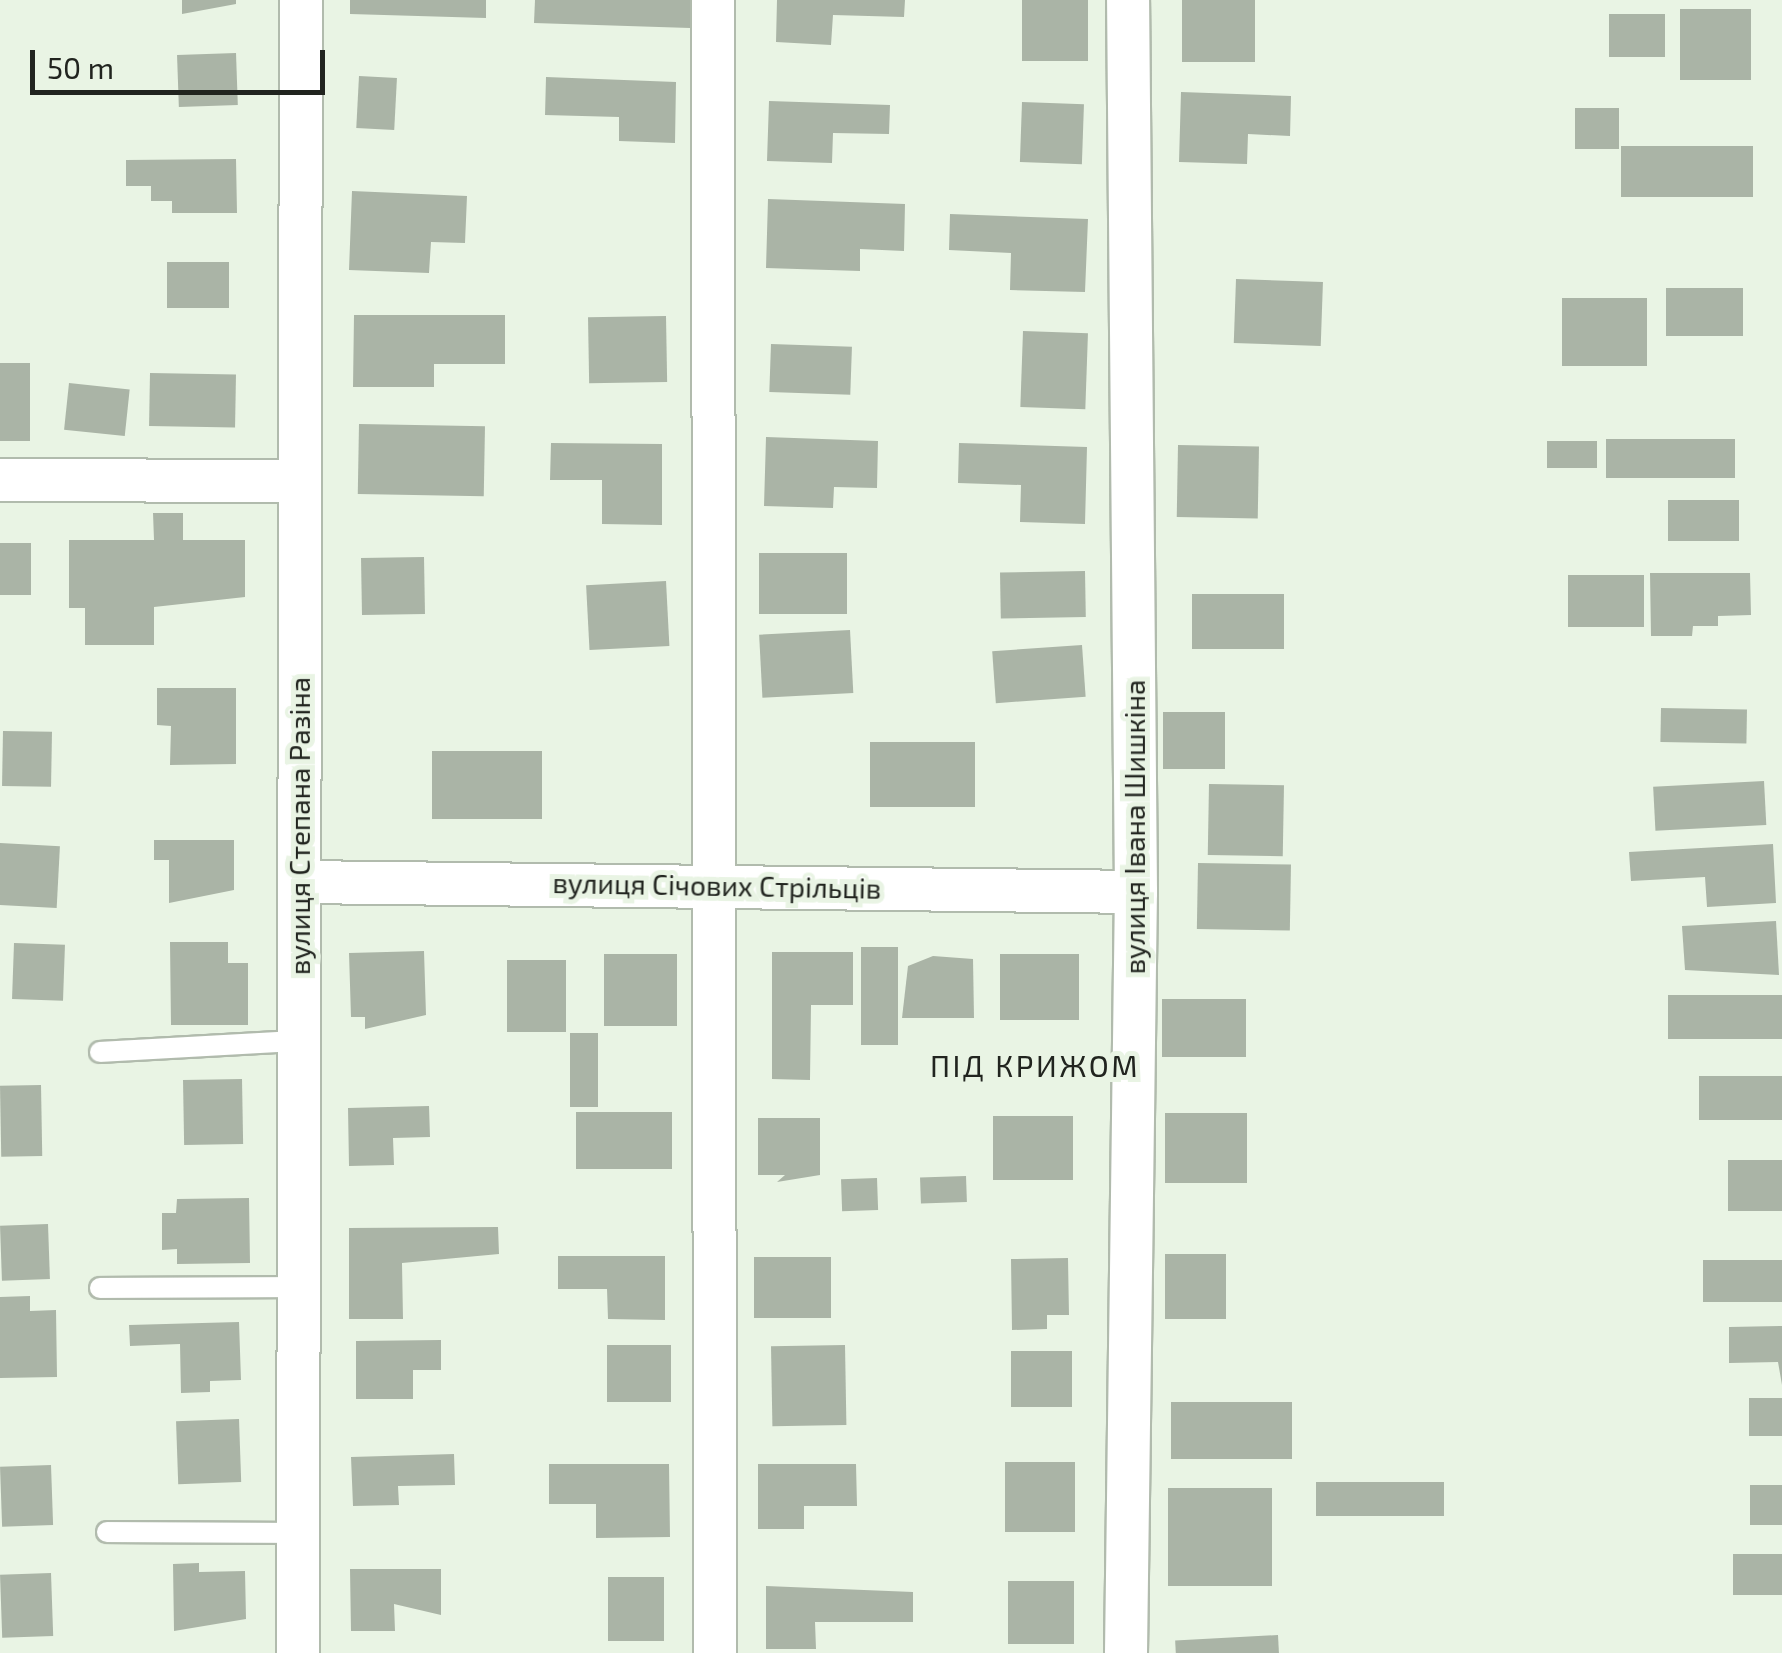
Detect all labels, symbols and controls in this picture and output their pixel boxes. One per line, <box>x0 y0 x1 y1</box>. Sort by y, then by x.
scale bar <box>35 30 330 92</box>
text: 50 m <box>47 49 114 85</box>
street label: вулиця Степана Разіна <box>282 677 316 975</box>
street label: вулиця Івана Шишкіна <box>1117 680 1151 974</box>
street label: вулиця Січових Стрільців <box>552 865 882 905</box>
district label: ПІД КРИЖОМ <box>930 1047 1140 1083</box>

